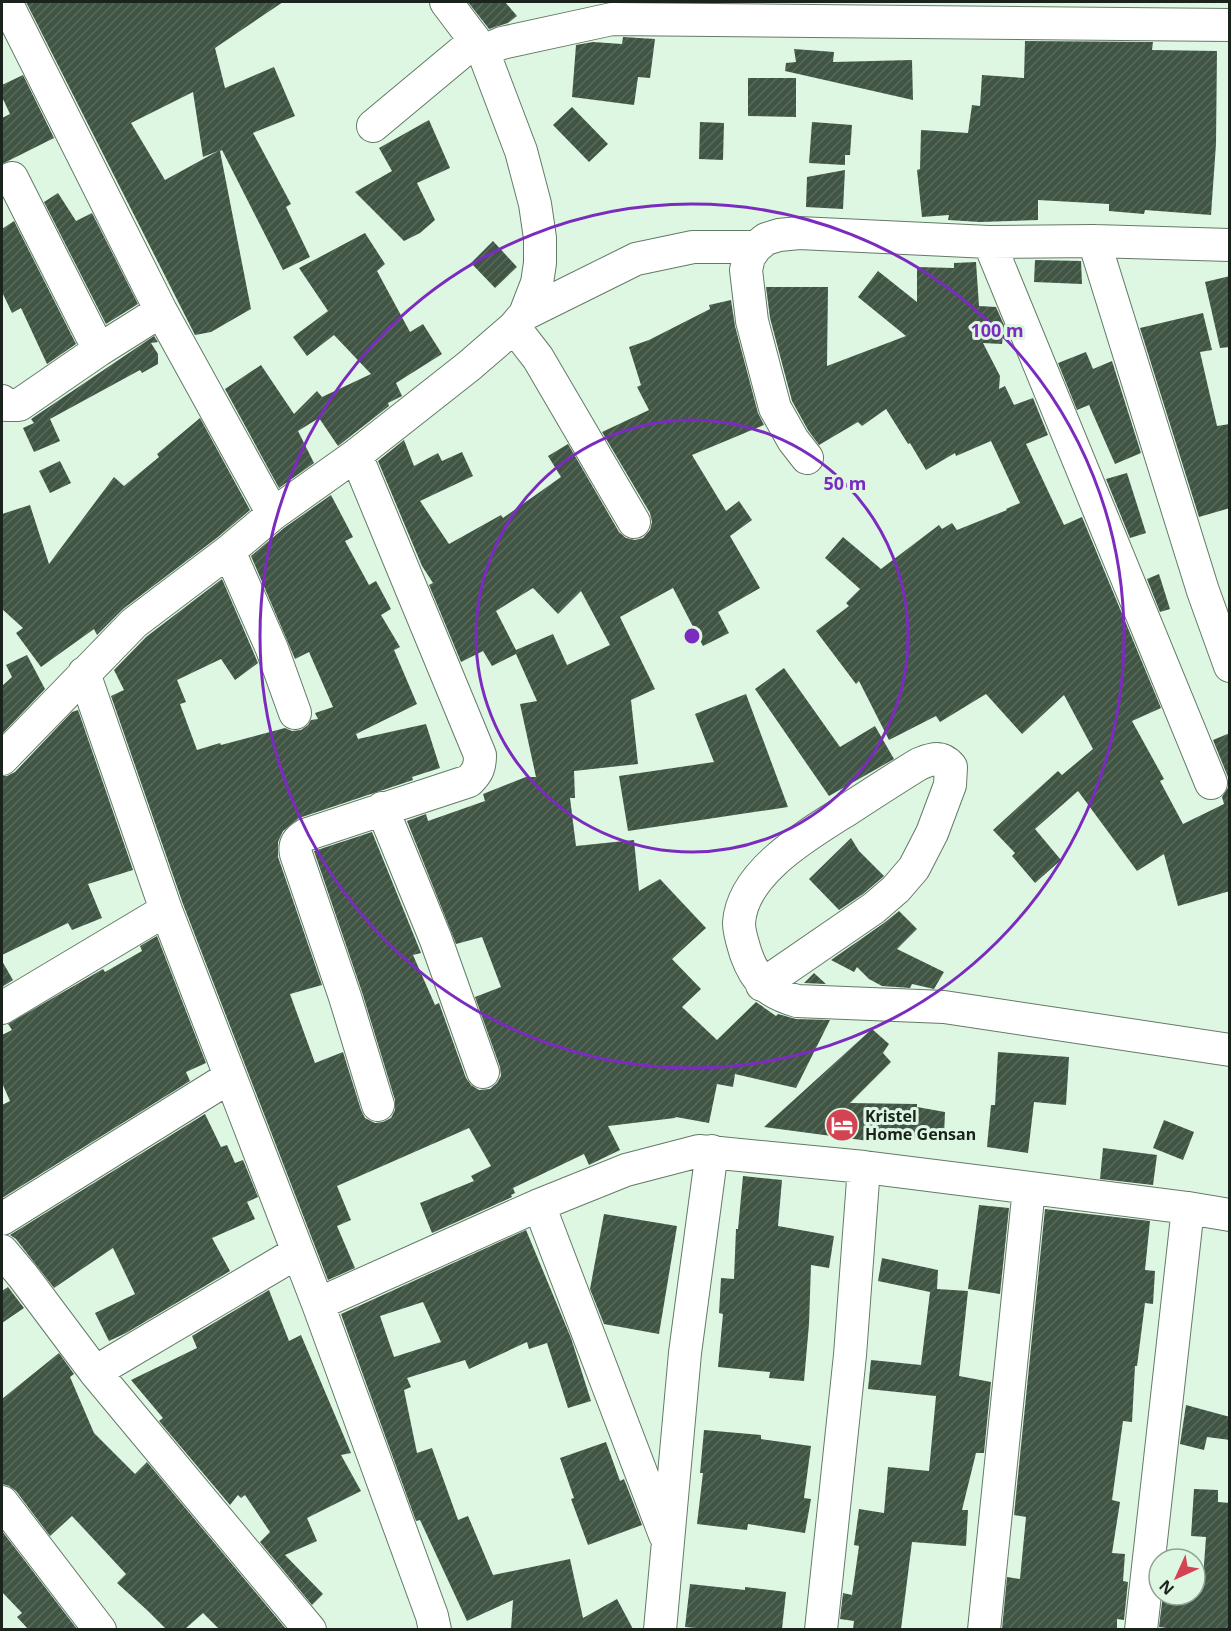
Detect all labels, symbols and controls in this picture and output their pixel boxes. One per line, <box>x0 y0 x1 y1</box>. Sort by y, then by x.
text: 100 m <box>970 318 1024 342</box>
text: 50 m <box>824 471 866 495</box>
centre of rings <box>682 626 702 646</box>
place label: Kristel Home Gensan <box>865 1105 976 1145</box>
hotel icon: Kristel Home Gensan <box>824 1107 860 1143</box>
north arrow <box>1147 1547 1207 1607</box>
text: N <box>1154 1575 1179 1600</box>

